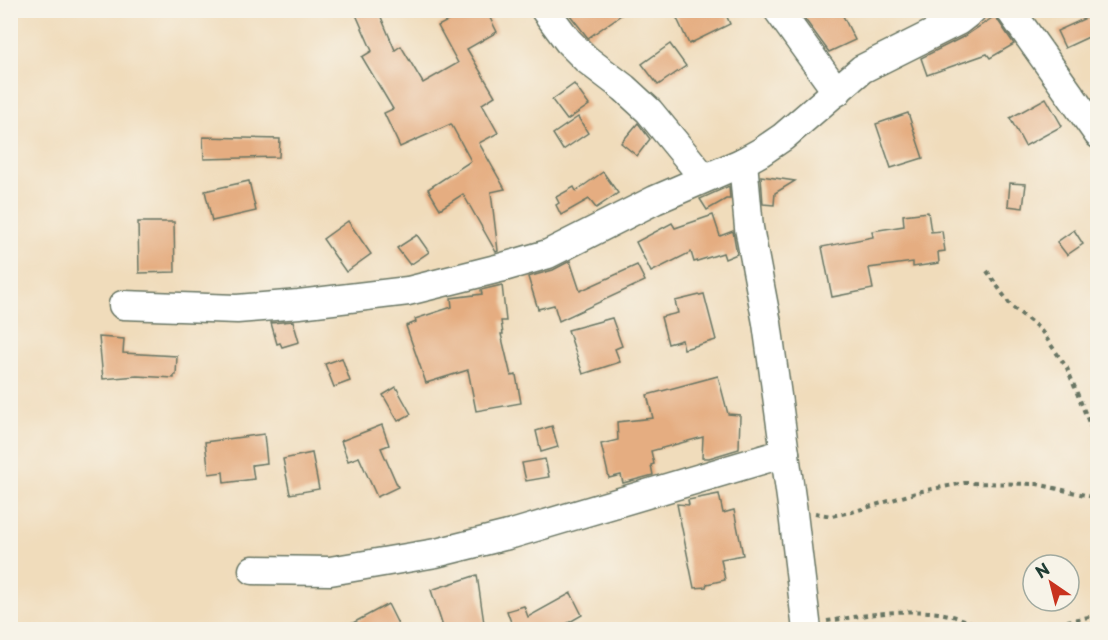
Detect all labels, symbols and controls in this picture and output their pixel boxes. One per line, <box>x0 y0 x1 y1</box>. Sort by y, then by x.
north arrow <box>1021 553 1081 613</box>
text: N <box>1030 556 1054 583</box>

